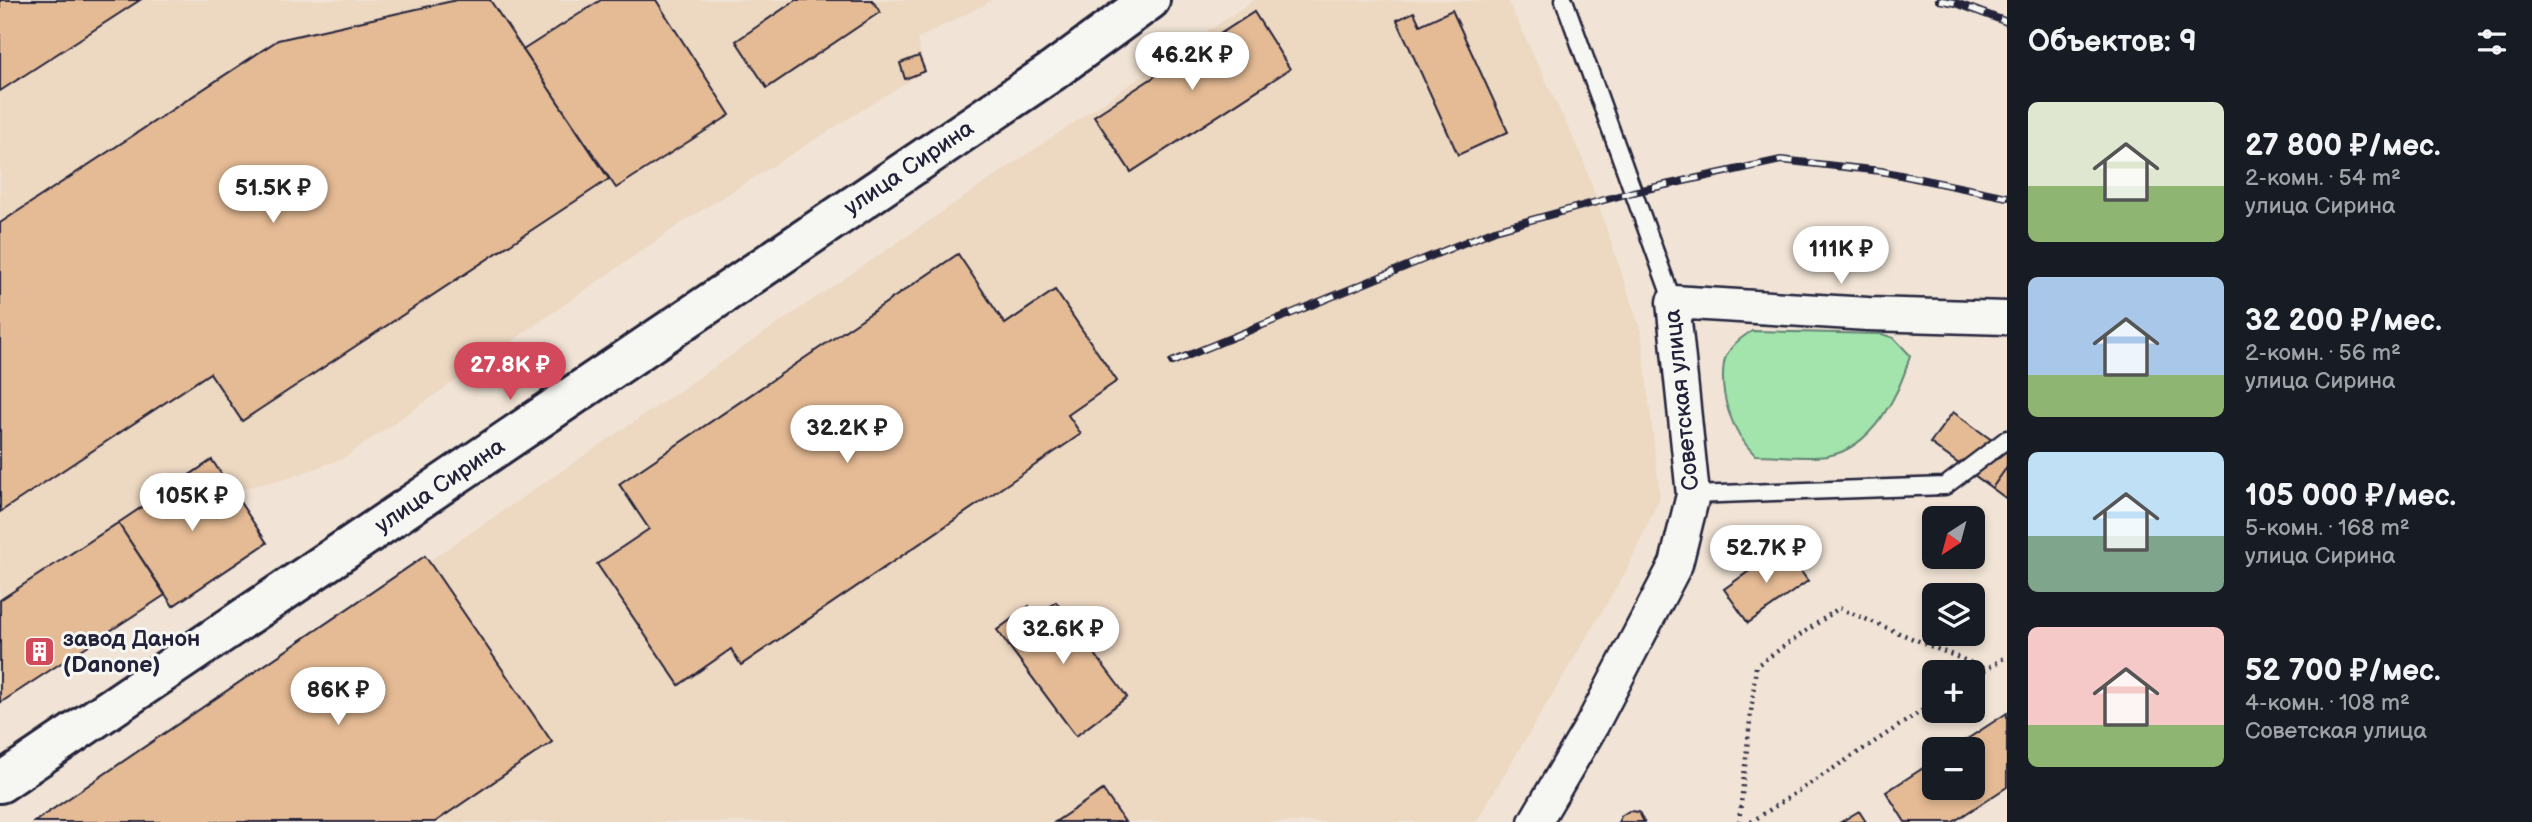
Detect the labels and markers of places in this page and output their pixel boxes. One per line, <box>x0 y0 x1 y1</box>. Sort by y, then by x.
pin: 46.2K ₽ <box>1127 32 1257 92</box>
pin: 51.5K ₽ <box>208 166 338 225</box>
pin: 111K ₽ <box>1784 226 1898 286</box>
pin: 27.8K ₽ <box>445 342 575 402</box>
pin: 32.2K ₽ <box>782 406 912 465</box>
pin: 105K ₽ <box>135 474 249 533</box>
pin: 52.7K ₽ <box>1701 526 1831 585</box>
pin: 32.6K ₽ <box>998 606 1128 666</box>
place label: завод Данон (Danone) <box>63 625 200 679</box>
building icon: завод Данон (Danone) <box>23 635 57 669</box>
pin: 86K ₽ <box>289 668 387 727</box>

